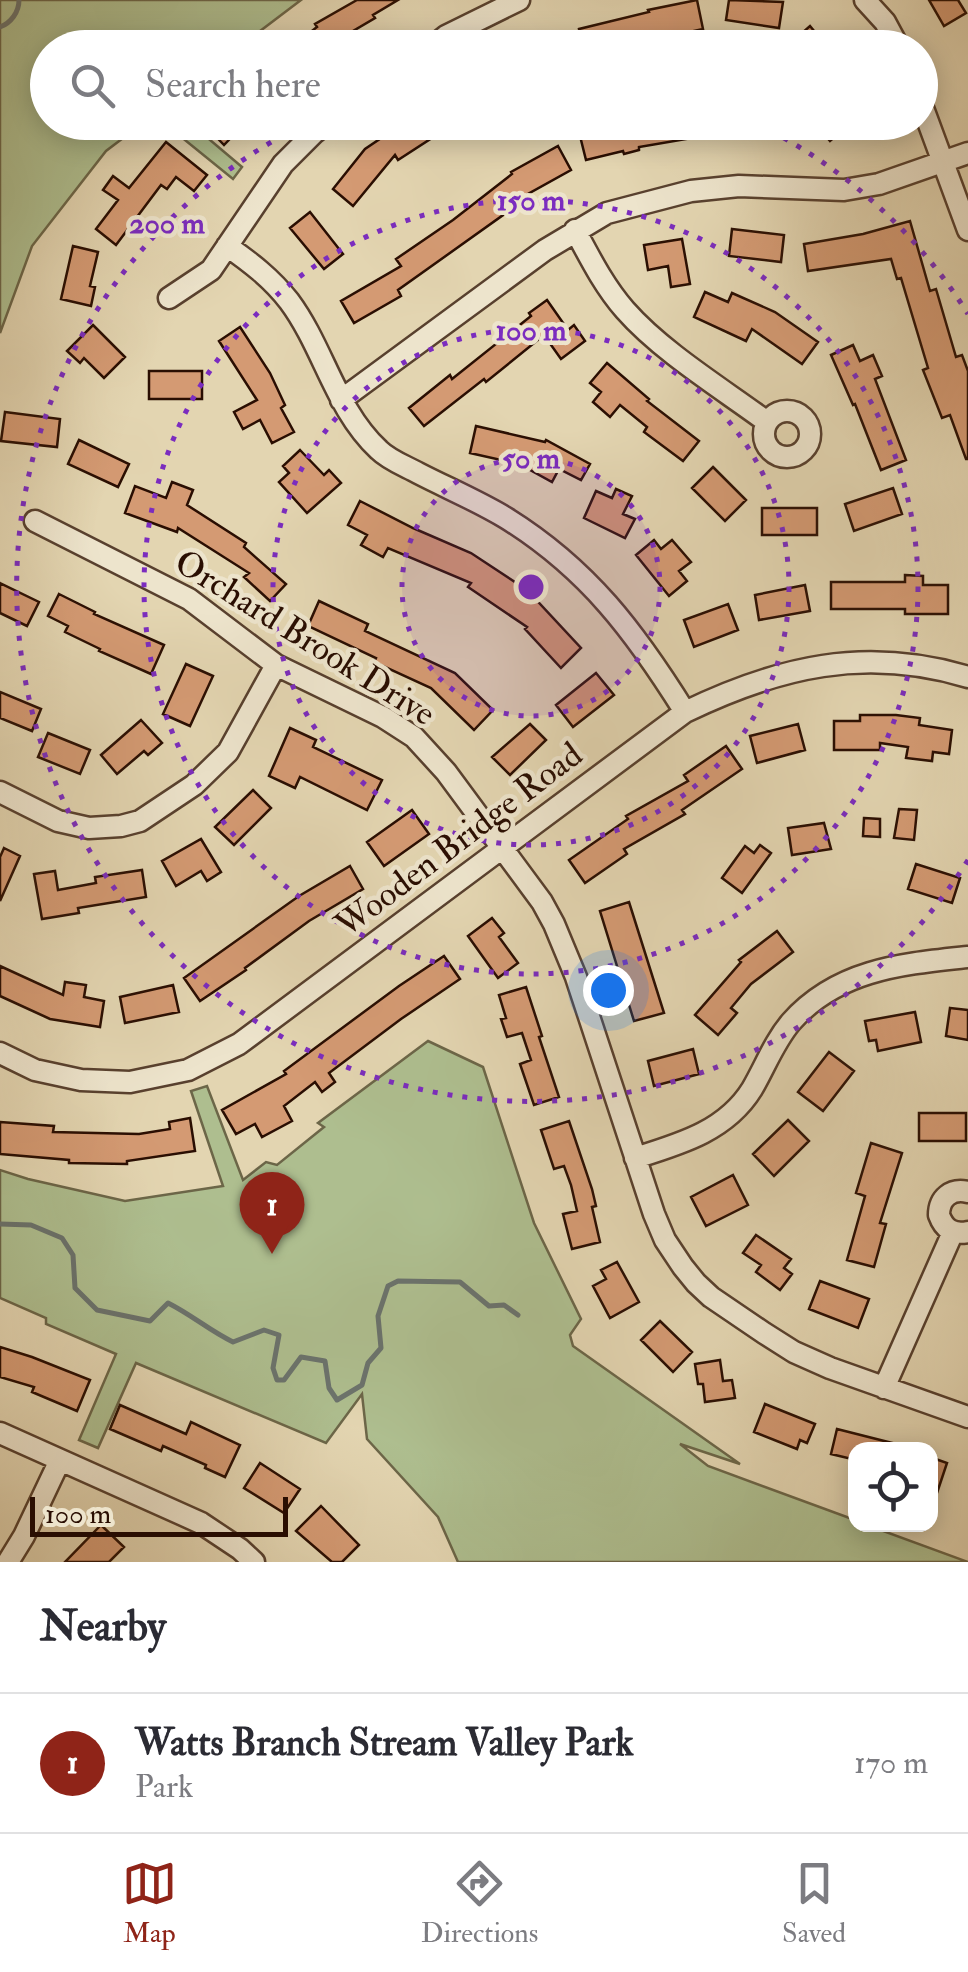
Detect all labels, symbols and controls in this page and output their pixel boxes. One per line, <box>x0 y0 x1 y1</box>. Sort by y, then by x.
search box <box>30 30 938 140</box>
icon: search <box>65 58 120 113</box>
text: Search here <box>145 61 321 109</box>
text: 150 m <box>497 182 566 219</box>
text: 200 m <box>129 205 205 242</box>
text: 100 m <box>496 312 567 349</box>
text: 50 m <box>502 440 561 477</box>
street label: Orchard Brook Drive <box>166 540 444 736</box>
centre of rings <box>513 569 549 605</box>
street label: Wooden Bridge Road <box>326 733 591 948</box>
your location <box>583 965 634 1016</box>
pin: 1 <box>240 1172 304 1254</box>
map controls <box>848 1442 938 1532</box>
button: locate <box>848 1442 938 1532</box>
scale bar <box>30 1492 288 1536</box>
text: 100 m <box>45 1497 111 1532</box>
text: Nearby <box>40 1601 166 1653</box>
text: Watts Branch Stream Valley Park <box>135 1719 634 1767</box>
text: 1 <box>67 1743 78 1783</box>
text: 170 m <box>854 1743 928 1783</box>
text: Park <box>135 1767 193 1807</box>
tab: Map <box>122 1856 177 1951</box>
tab: Directions <box>421 1856 538 1951</box>
tab: Saved <box>782 1856 846 1951</box>

